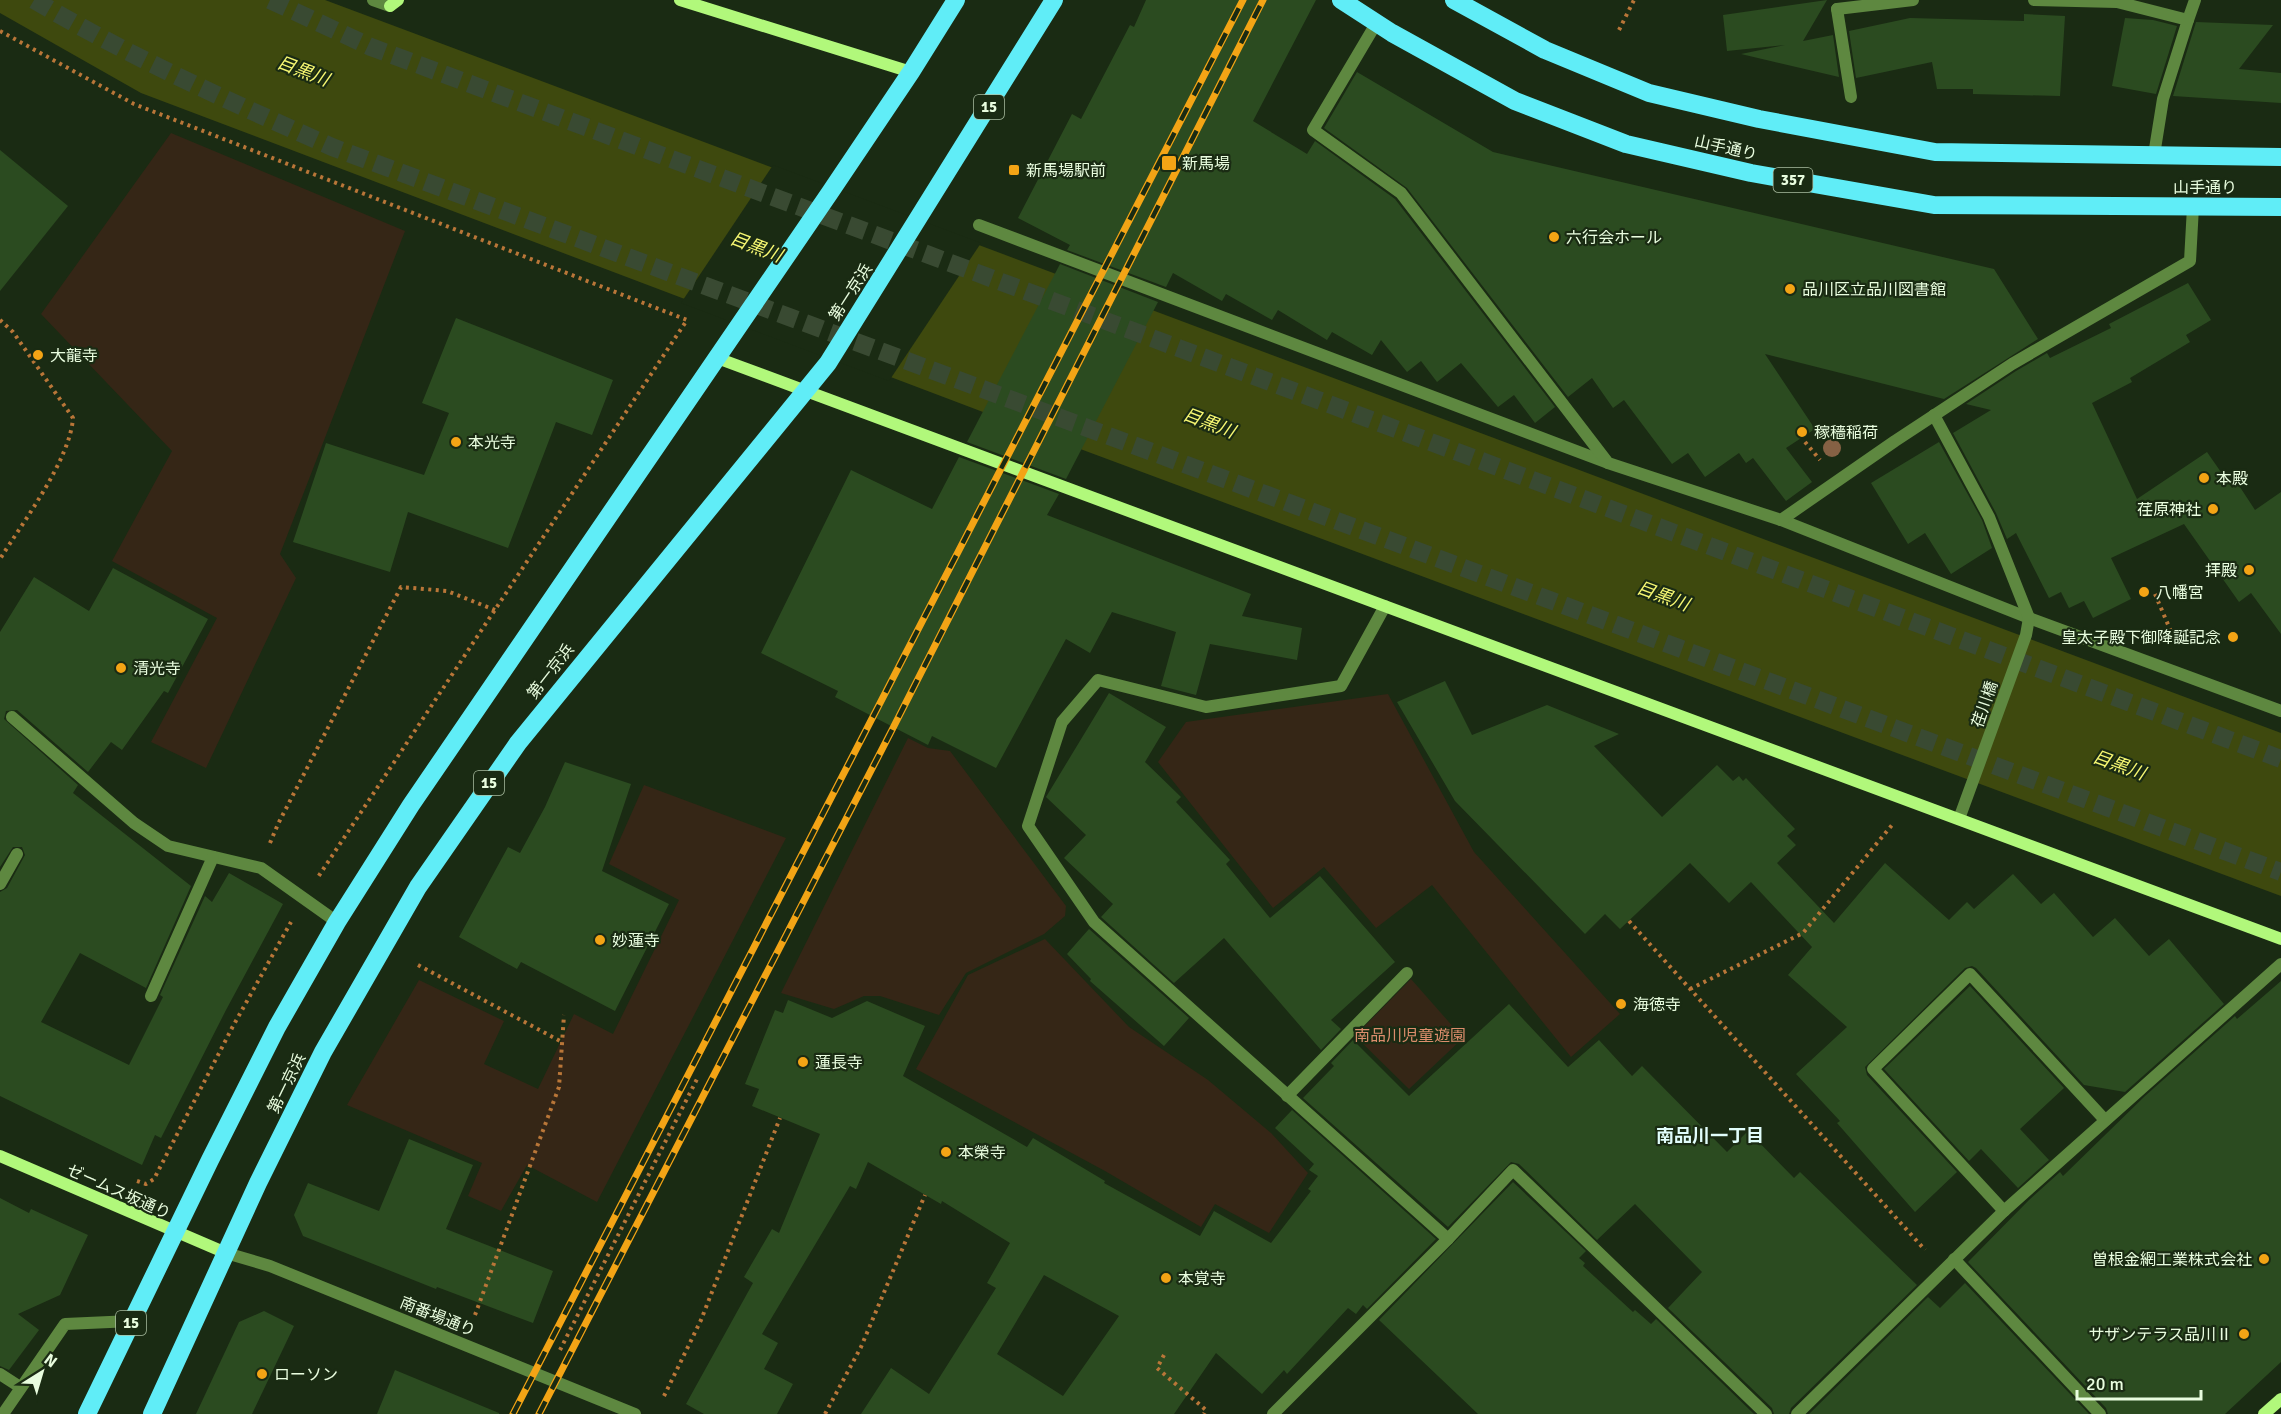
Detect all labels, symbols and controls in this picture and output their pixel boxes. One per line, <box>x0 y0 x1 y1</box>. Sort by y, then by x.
water label: 目黒川 <box>274 51 334 92</box>
road number: 15 <box>974 95 1004 119</box>
street label: 山手通り <box>1692 131 1759 165</box>
marker: 新馬場 <box>1160 154 1178 172</box>
place label: 新馬場 <box>1182 154 1230 174</box>
place label: 新馬場駅前 <box>1026 161 1106 181</box>
marker: 新馬場駅前 <box>1007 163 1021 177</box>
road number: 357 <box>1774 168 1812 192</box>
street label: 山手通り <box>2173 178 2237 198</box>
water label: 目黒川 <box>727 227 787 268</box>
place label: 六行会ホール <box>1566 228 1662 248</box>
marker: 六行会ホール <box>1547 230 1561 244</box>
street label: 第一京浜 <box>825 260 877 325</box>
place label: 品川区立品川図書館 <box>1802 280 1946 300</box>
marker: 品川区立品川図書館 <box>1783 282 1797 296</box>
place label: 大龍寺 <box>50 346 98 366</box>
marker: 大龍寺 <box>31 348 45 362</box>
water label: 目黒川 <box>1180 403 1240 444</box>
place label: 稼穡稲荷 <box>1814 423 1878 443</box>
marker: 稼穡稲荷 <box>1795 425 1809 439</box>
place label: 本光寺 <box>468 433 516 453</box>
marker: 本光寺 <box>449 435 463 449</box>
place label: 本殿 <box>2216 469 2248 489</box>
marker: 本殿 <box>2197 471 2211 485</box>
place label: 荏原神社 <box>2137 500 2201 520</box>
marker: 荏原神社 <box>2206 502 2220 516</box>
place label: 拝殿 <box>2205 561 2237 581</box>
marker: 拝殿 <box>2242 563 2256 577</box>
water label: 目黒川 <box>1634 576 1694 616</box>
place label: 八幡宮 <box>2156 583 2204 603</box>
marker: 八幡宮 <box>2137 585 2151 599</box>
place label: 皇太子殿下御降誕記念 <box>2061 628 2221 648</box>
marker: 皇太子殿下御降誕記念 <box>2226 630 2240 644</box>
street label: 第一京浜 <box>523 640 578 703</box>
place label: 清光寺 <box>133 659 181 679</box>
marker: 清光寺 <box>114 661 128 675</box>
street label: 荏川橋 <box>1968 678 2002 730</box>
water label: 目黒川 <box>2090 745 2150 785</box>
road number: 15 <box>474 771 504 795</box>
place label: 妙蓮寺 <box>612 931 660 951</box>
marker: 妙蓮寺 <box>593 933 607 947</box>
place label: 海徳寺 <box>1633 995 1681 1015</box>
marker: 海徳寺 <box>1614 997 1628 1011</box>
park label: 南品川児童遊園 <box>1354 1026 1466 1046</box>
street label: 第一京浜 <box>264 1050 310 1117</box>
place label: 蓮長寺 <box>815 1053 863 1073</box>
marker: 蓮長寺 <box>796 1055 810 1069</box>
district label: 南品川一丁目 <box>1656 1125 1764 1147</box>
place label: 本榮寺 <box>958 1143 1006 1163</box>
marker: 本榮寺 <box>939 1145 953 1159</box>
street label: ゼームス坂通り <box>64 1160 174 1224</box>
place label: 曽根金網工業株式会社 <box>2092 1250 2252 1270</box>
marker: 曽根金網工業株式会社 <box>2257 1252 2271 1266</box>
place label: 本覚寺 <box>1178 1269 1226 1289</box>
marker: 本覚寺 <box>1159 1271 1173 1285</box>
street label: 南番場通り <box>397 1293 478 1341</box>
road number: 15 <box>116 1311 146 1335</box>
place label: サザンテラス品川Ⅱ <box>2088 1325 2232 1345</box>
marker: サザンテラス品川Ⅱ <box>2237 1327 2251 1341</box>
north arrow <box>12 1342 72 1402</box>
text: N <box>40 1349 61 1372</box>
scale bar <box>2077 1363 2202 1401</box>
place label: ローソン <box>274 1365 338 1385</box>
marker: ローソン <box>255 1367 269 1381</box>
text: 20 m <box>2086 1373 2124 1395</box>

